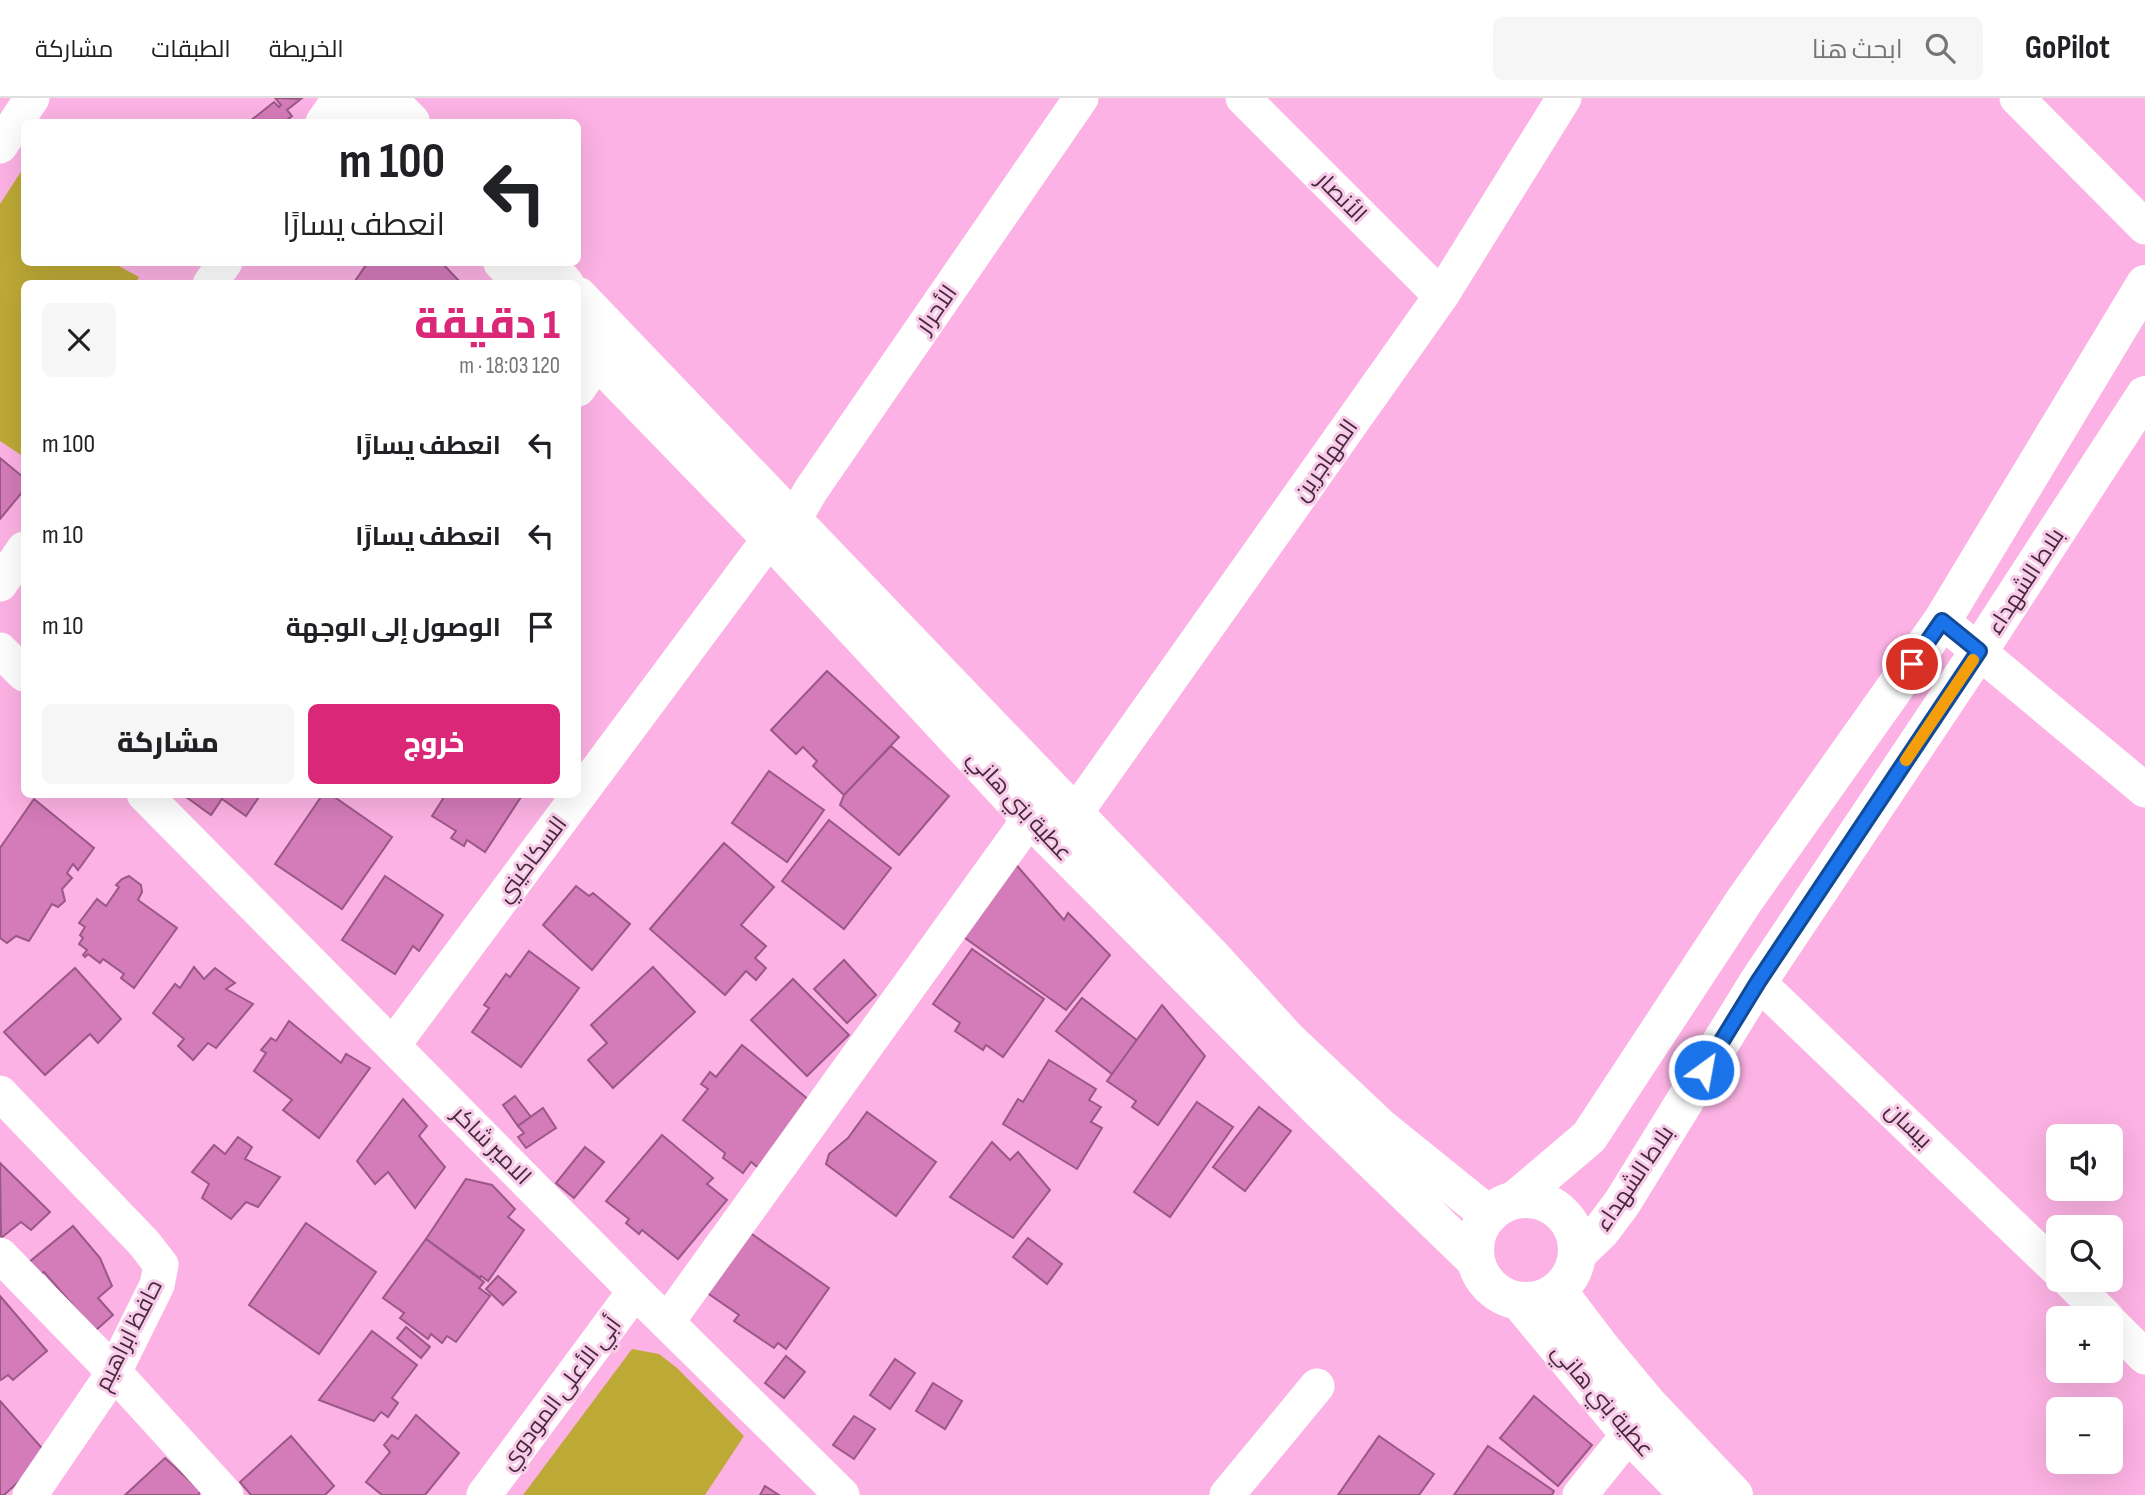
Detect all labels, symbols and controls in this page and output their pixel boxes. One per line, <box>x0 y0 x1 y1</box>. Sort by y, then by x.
search box <box>1493 17 1983 80</box>
text: GoPilot <box>2025 28 2110 68</box>
icon: search <box>1921 29 1959 67</box>
text: مشاركة <box>35 35 113 64</box>
text: الطبقات <box>151 35 231 64</box>
text: الخريطة <box>269 35 344 64</box>
text: ابحث هنا <box>1812 35 1903 66</box>
text: 100 m <box>339 133 445 192</box>
icon: left <box>469 147 560 238</box>
street label: الأنصار <box>1309 165 1372 229</box>
text: انعطف يسارًا <box>282 206 445 245</box>
street label: الأحرار <box>909 280 963 341</box>
text: 1 دقيقة <box>414 300 560 351</box>
button: close <box>42 303 116 377</box>
text: 120 m · 18:03 <box>459 352 560 380</box>
street label: المهاجرين <box>1287 414 1364 507</box>
icon: left <box>522 426 560 464</box>
text: 100 m <box>42 429 95 460</box>
text: انعطف يسارًا <box>355 431 501 462</box>
icon: left <box>522 517 560 555</box>
text: 10 m <box>42 520 84 551</box>
text: انعطف يسارًا <box>355 522 501 553</box>
street label: بلاط الشهداء <box>1981 523 2071 640</box>
icon: arrive <box>522 608 560 646</box>
text: 10 m <box>42 611 84 642</box>
text: الوصول إلى الوجهة <box>286 613 501 644</box>
pin <box>1882 634 1942 694</box>
icon: arrive <box>1893 645 1931 683</box>
button: مشاركة <box>42 704 294 784</box>
button: خروج <box>308 704 560 784</box>
street label: عطية بني هاني <box>959 744 1078 869</box>
street label: السكاكيني <box>490 811 576 910</box>
position arrow <box>1667 1033 1741 1107</box>
street label: بيسان <box>1879 1097 1938 1155</box>
street label: الامير شاكر <box>445 1099 537 1191</box>
street label: بلاط الشهداء <box>1589 1120 1680 1237</box>
map controls <box>2046 1124 2123 1474</box>
button: sound <box>2046 1124 2123 1201</box>
button: search <box>2046 1215 2123 1292</box>
street label: حافظ ابراهيم <box>89 1275 170 1396</box>
button: + <box>2046 1306 2123 1383</box>
street label: أبي الأعلى المودوي <box>493 1310 630 1477</box>
street label: عطية بني هاني <box>1543 1338 1659 1465</box>
button: − <box>2046 1397 2123 1474</box>

